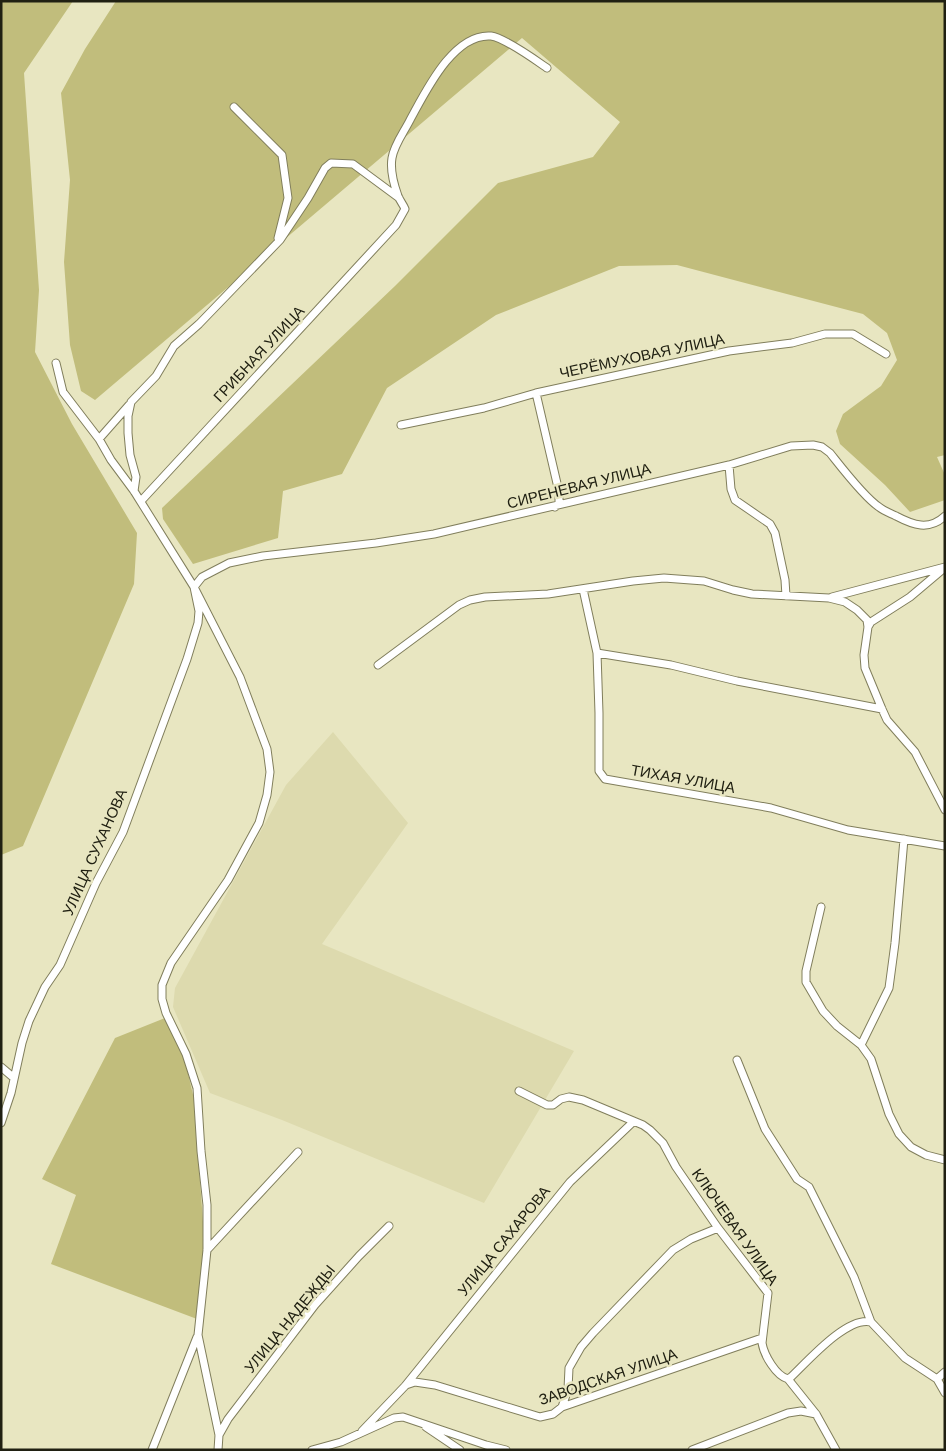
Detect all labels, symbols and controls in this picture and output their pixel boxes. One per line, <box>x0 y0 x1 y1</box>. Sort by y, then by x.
street label: ГРИБНАЯ УЛИЦА <box>209 301 309 407</box>
street label: ЧЕРЁМУХОВАЯ УЛИЦА <box>558 329 726 383</box>
street label: СИРЕНЕВАЯ УЛИЦА <box>505 458 653 514</box>
street label: ТИХАЯ УЛИЦА <box>629 760 737 798</box>
street label: УЛИЦА СУХАНОВА <box>58 786 132 918</box>
street label: КЛЮЧЕВАЯ УЛИЦА <box>687 1165 783 1289</box>
street label: УЛИЦА САХАРОВА <box>453 1182 555 1300</box>
street label: УЛИЦА НАДЕЖДЫ <box>240 1261 340 1377</box>
street label: ЗАВОДСКАЯ УЛИЦА <box>536 1344 680 1410</box>

